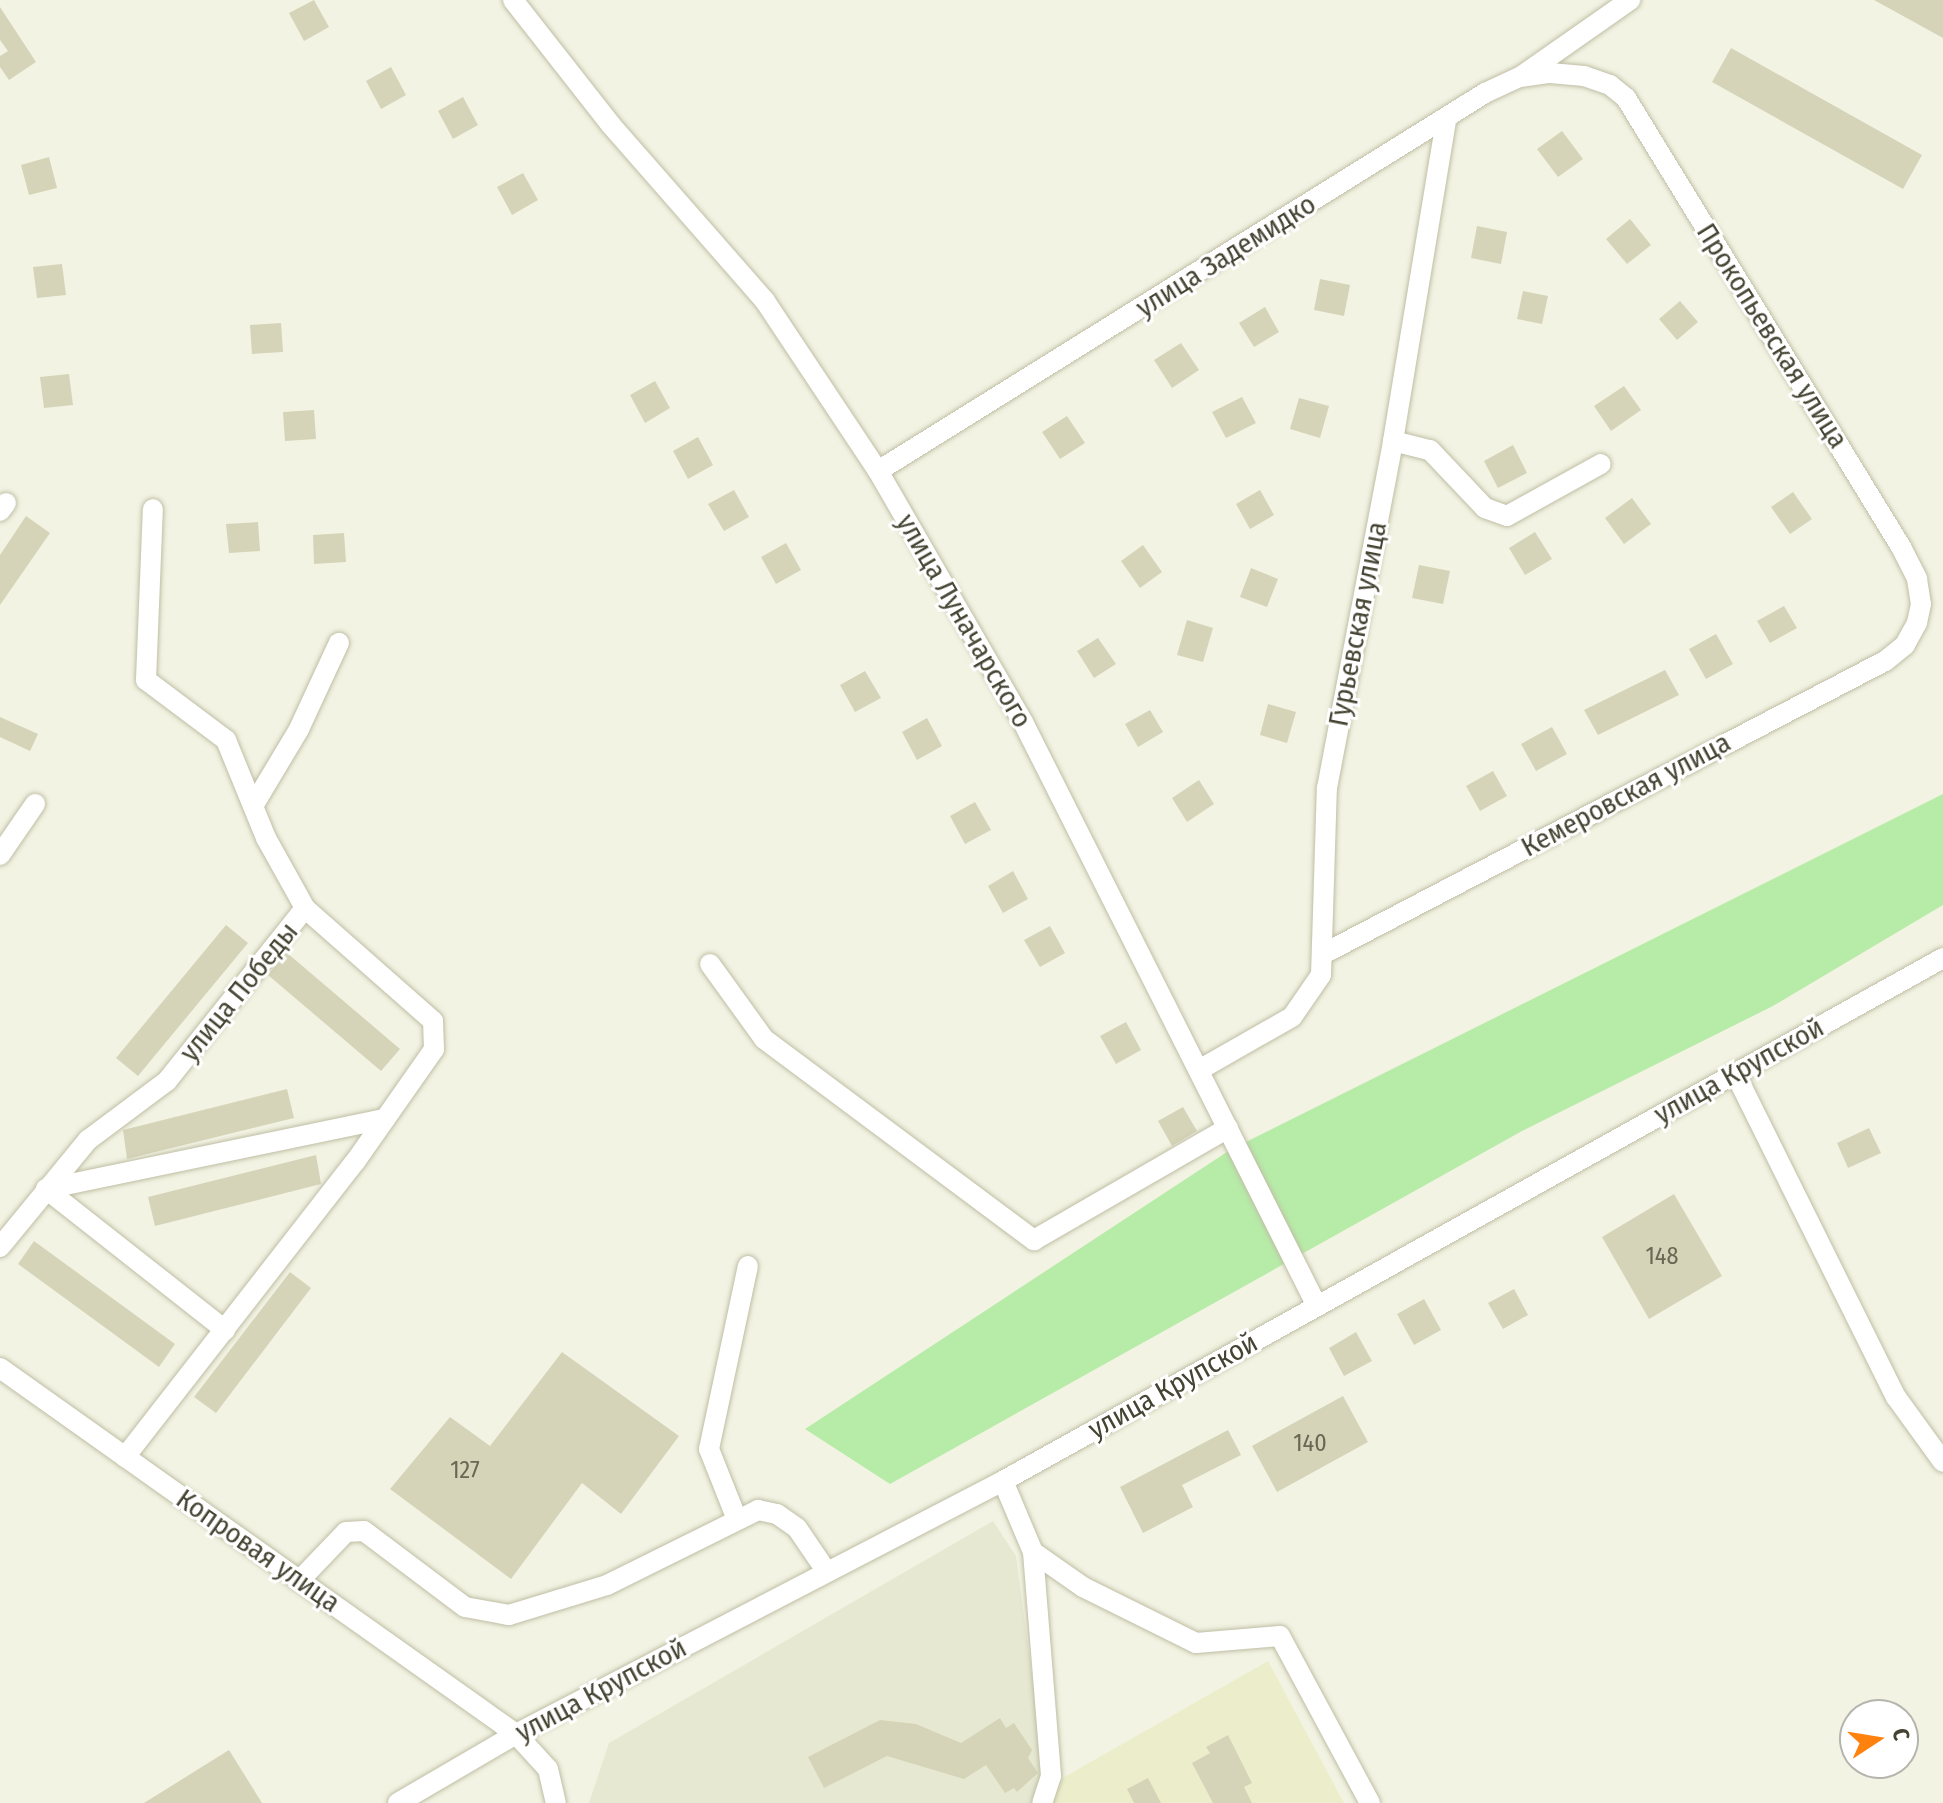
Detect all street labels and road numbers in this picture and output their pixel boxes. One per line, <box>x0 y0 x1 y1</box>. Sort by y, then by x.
street label: улица Задемидко <box>1130 187 1322 325</box>
street label: Прокопьевская улица <box>1689 217 1855 455</box>
street label: улица Луначарского <box>889 508 1039 734</box>
street label: Гурьевская улица <box>1322 519 1394 729</box>
street label: Кемеровская улица <box>1516 726 1736 864</box>
street label: улица Победы <box>173 916 305 1068</box>
street label: улица Крупской <box>1648 1011 1830 1131</box>
street label: улица Крупской <box>1082 1326 1264 1446</box>
street label: Копровая улица <box>170 1482 346 1620</box>
street label: улица Крупской <box>510 1631 692 1749</box>

